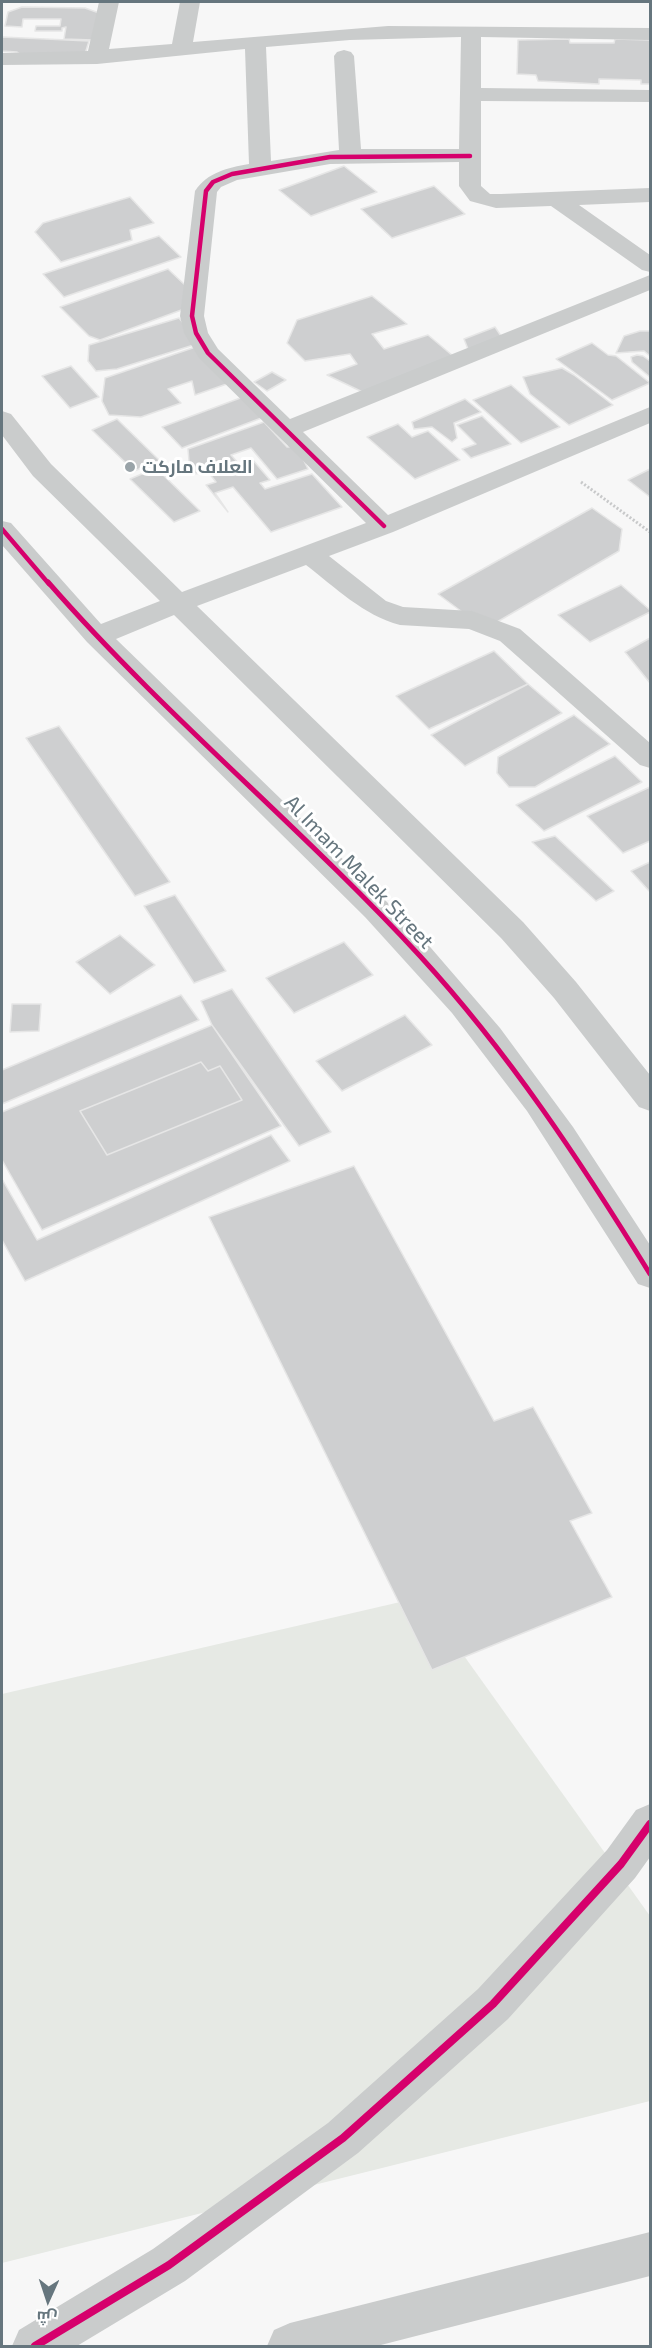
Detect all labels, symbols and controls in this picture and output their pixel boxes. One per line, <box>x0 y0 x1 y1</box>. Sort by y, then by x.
place label: العلاف ماركت <box>142 456 253 478</box>
marker: العلاف ماركت <box>123 460 137 474</box>
street label: Al Imam Malek Street <box>279 790 439 954</box>
north arrow <box>18 2270 78 2330</box>
text: ش <box>36 2308 58 2328</box>

